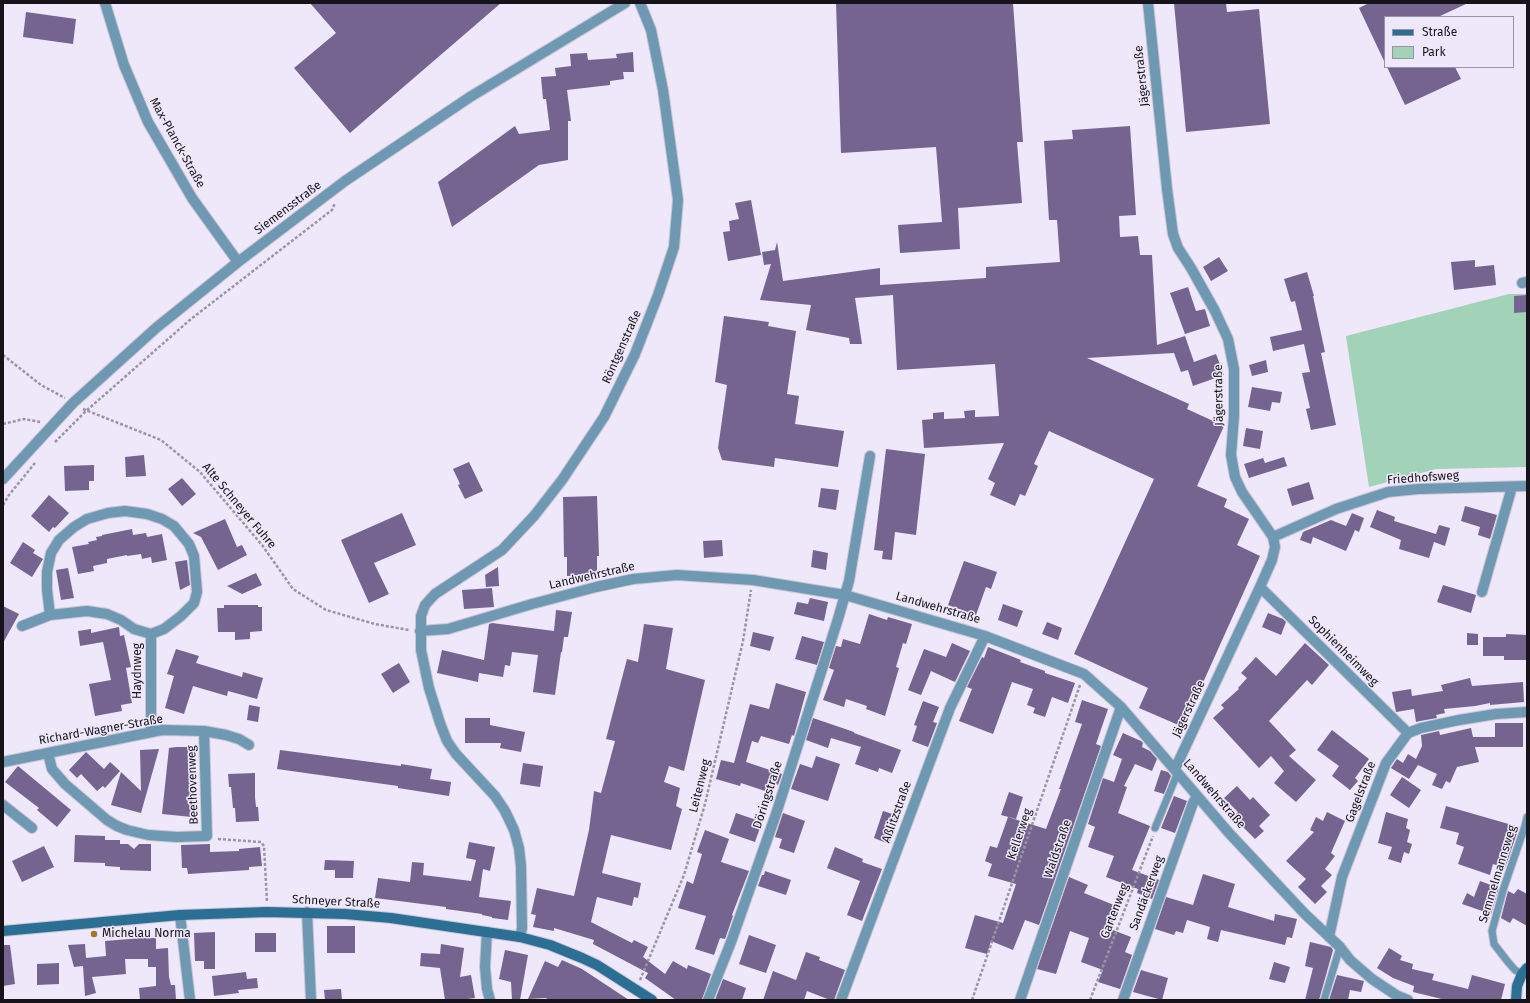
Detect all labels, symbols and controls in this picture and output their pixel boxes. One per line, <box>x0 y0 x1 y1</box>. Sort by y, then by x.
legend <box>1384 16 1514 68</box>
text: Straße <box>1422 25 1457 39</box>
street label: Jägerstraße <box>1132 45 1152 107</box>
text: Park <box>1422 45 1446 59</box>
street label: Max-Planck-Straße <box>146 95 208 191</box>
street label: Siemensstraße <box>252 178 324 238</box>
street label: Röntgenstraße <box>599 308 645 386</box>
street label: Jägerstraße <box>1211 364 1227 426</box>
street label: Alte Schneyer Fuhre <box>199 460 279 552</box>
street label: Friedhofsweg <box>1387 468 1459 488</box>
street label: Landwehrstraße <box>548 559 636 593</box>
street label: Landwehrstraße <box>894 589 982 627</box>
street label: Sophienheimweg <box>1305 613 1381 689</box>
street label: Haydnweg <box>131 643 145 699</box>
street label: Jägerstraße <box>1169 678 1209 740</box>
street label: Richard-Wagner-Straße <box>38 712 164 748</box>
street label: Beethovenweg <box>184 745 202 825</box>
street label: Landwehrstraße <box>1180 756 1248 832</box>
street label: Leitenweg <box>686 758 714 814</box>
street label: Döringstraße <box>750 759 786 831</box>
street label: Gagelstraße <box>1343 759 1379 825</box>
street label: Aßlitzstraße <box>879 779 915 845</box>
street label: Kellerweg <box>1005 807 1035 861</box>
street label: Waldstraße <box>1041 818 1075 880</box>
street label: Semmelmannsweg <box>1476 823 1520 925</box>
street label: Sandäckerweg <box>1127 854 1167 932</box>
street label: Gartenweg <box>1098 881 1132 941</box>
street label: Schneyer Straße <box>292 892 380 912</box>
place label: Michelau Norma <box>102 927 191 941</box>
marker: Michelau Norma <box>89 929 99 939</box>

